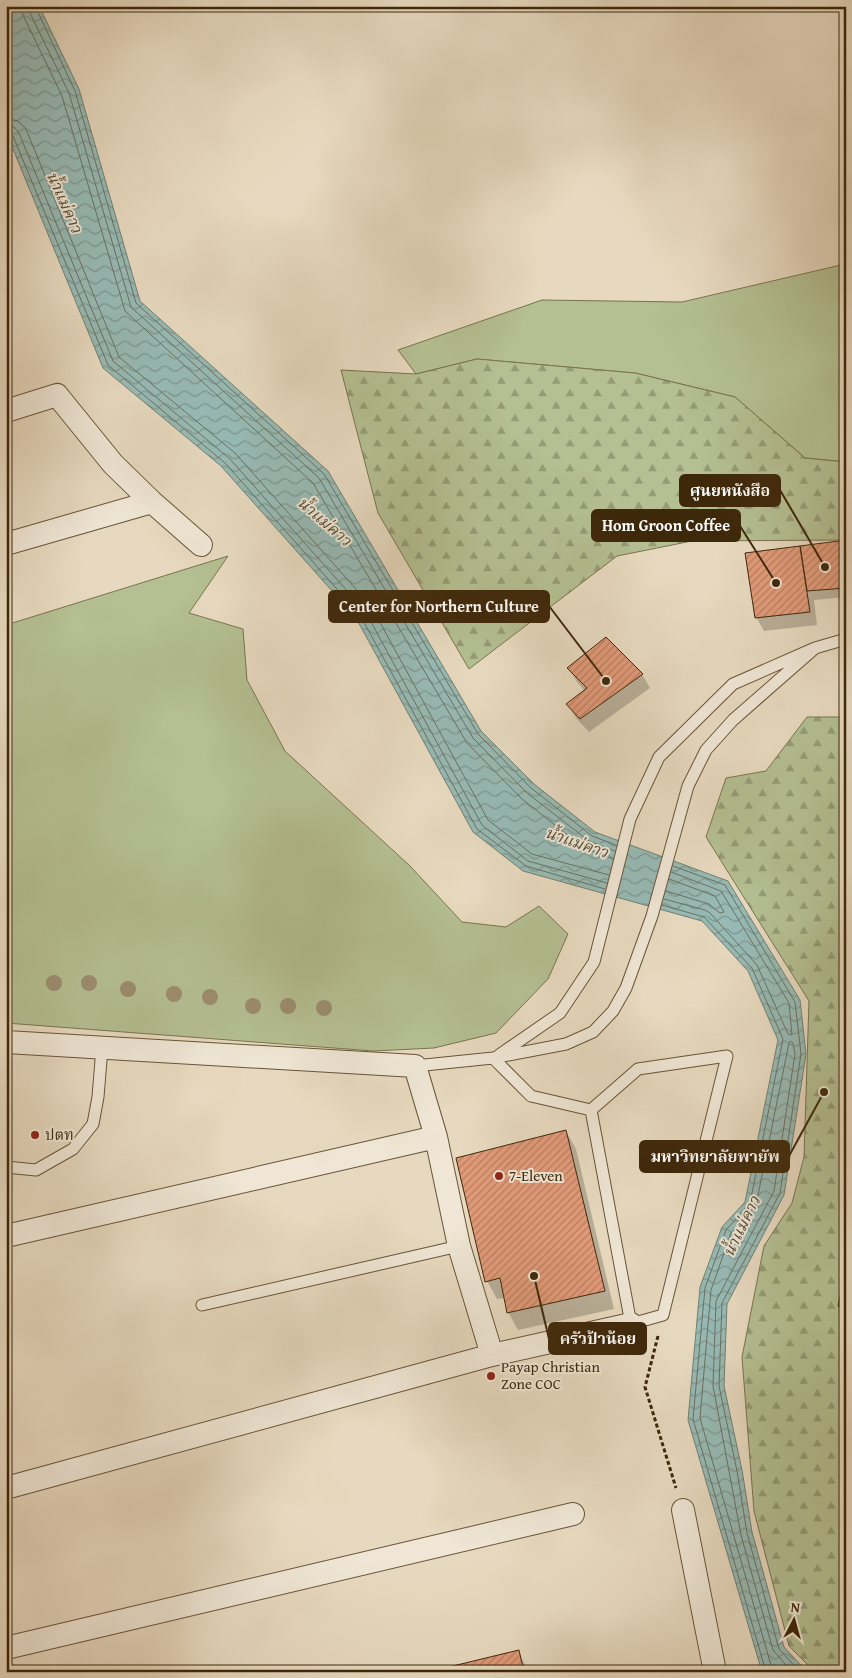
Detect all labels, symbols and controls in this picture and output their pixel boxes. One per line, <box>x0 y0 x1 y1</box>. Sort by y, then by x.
water label: น้ำแม่คาว <box>41 167 89 237</box>
callout: ศูนยหนังสือ <box>680 475 780 506</box>
text: ศูนยหนังสือ <box>690 478 770 502</box>
water label: น้ำแม่คาว <box>293 491 358 552</box>
callout: Hom Groon Coffee <box>592 510 740 541</box>
text: Hom Groon Coffee <box>602 513 730 537</box>
callout: Center for Northern Culture <box>329 591 549 622</box>
text: Center for Northern Culture <box>339 594 539 618</box>
water label: น้ำแม่คาว <box>542 820 612 864</box>
place label: ปตท <box>45 1124 74 1145</box>
marker: ปตท <box>29 1129 41 1141</box>
callout: มหาวิทยาลัยพายัพ <box>640 1141 789 1172</box>
text: มหาวิทยาลัยพายัพ <box>650 1144 780 1168</box>
place label: 7-Eleven <box>509 1165 563 1186</box>
marker: 7-Eleven <box>493 1170 505 1182</box>
water label: น้ำแม่คาว <box>716 1191 766 1260</box>
callout: ครัวป้าน้อย <box>549 1323 646 1354</box>
text: ครัวป้าน้อย <box>560 1326 636 1350</box>
place label: Payap Christian Zone COC <box>501 1356 600 1394</box>
marker: Payap Christian Zone COC <box>485 1370 497 1382</box>
north arrow <box>770 1596 820 1646</box>
text: N <box>790 1597 802 1618</box>

